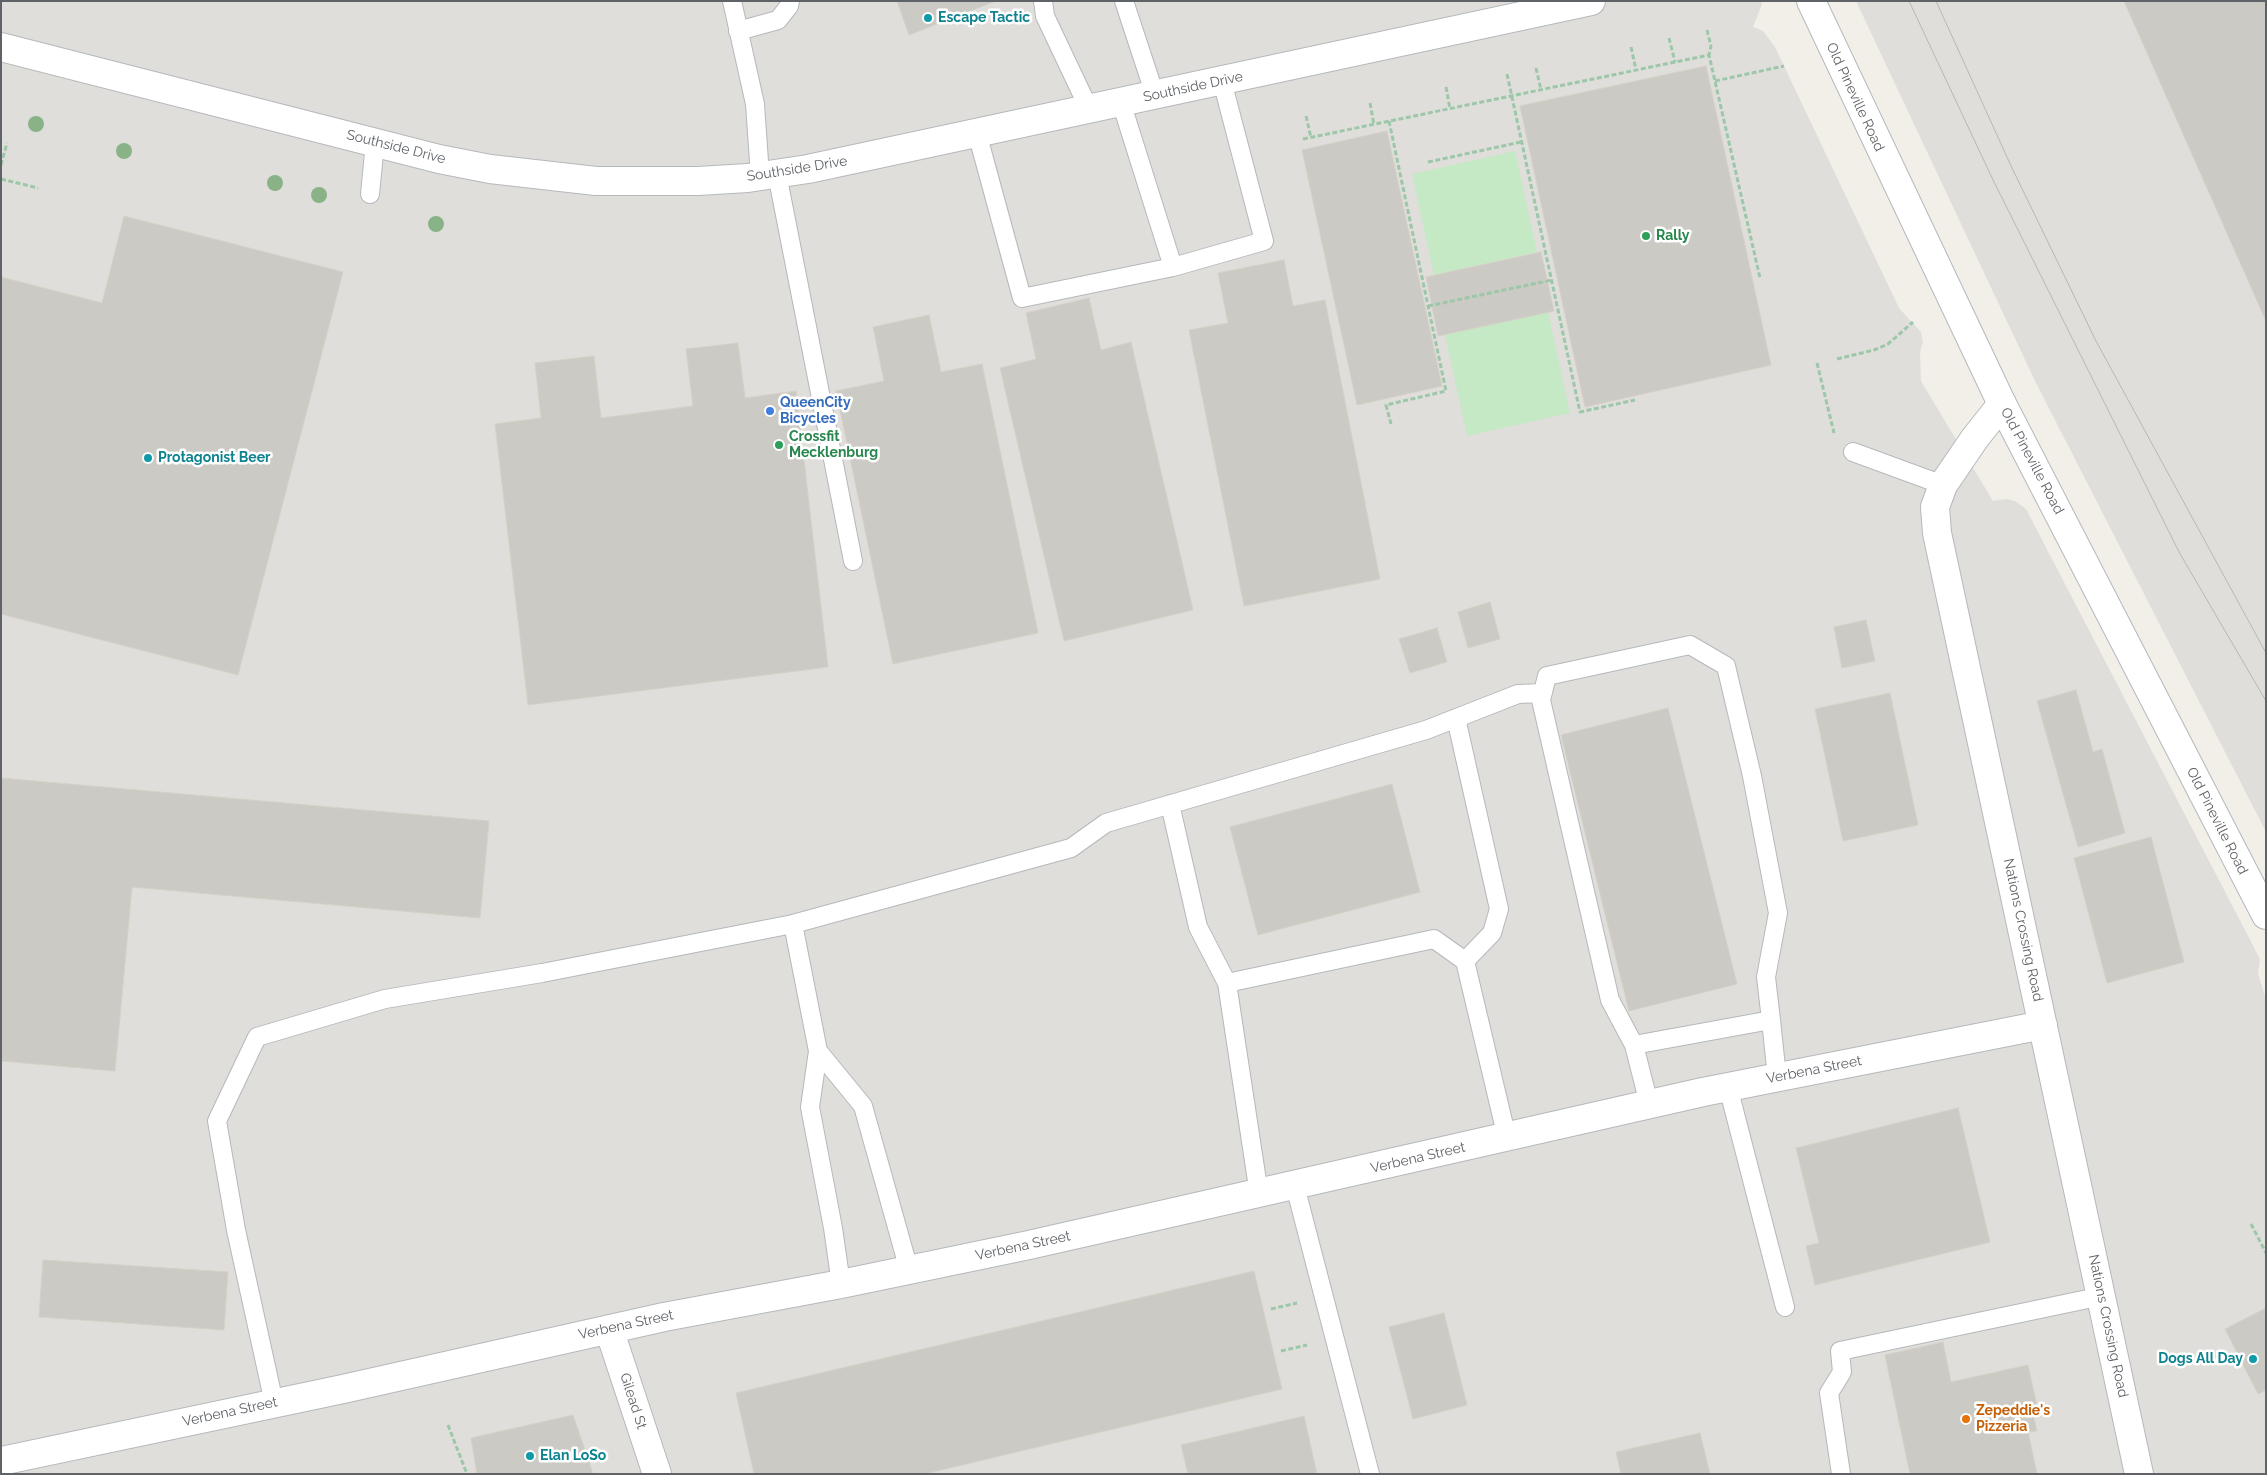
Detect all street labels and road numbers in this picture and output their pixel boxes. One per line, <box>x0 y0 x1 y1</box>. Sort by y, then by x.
street label: Old Pineville Road <box>1822 40 1888 154</box>
street label: Southside Drive <box>1142 68 1244 106</box>
street label: Southside Drive <box>345 127 447 167</box>
street label: Southside Drive <box>745 153 849 185</box>
street label: Old Pineville Road <box>1997 405 2067 517</box>
street label: Old Pineville Road <box>2183 765 2251 877</box>
street label: Nations Crossing Road <box>2000 857 2046 1003</box>
street label: Verbena Street <box>1765 1053 1863 1087</box>
street label: Verbena Street <box>1369 1139 1467 1177</box>
street label: Verbena Street <box>974 1228 1072 1264</box>
street label: Nations Crossing Road <box>2085 1253 2131 1399</box>
street label: Verbena Street <box>577 1307 675 1343</box>
street label: Gilead St <box>616 1371 650 1431</box>
street label: Verbena Street <box>181 1394 279 1430</box>

